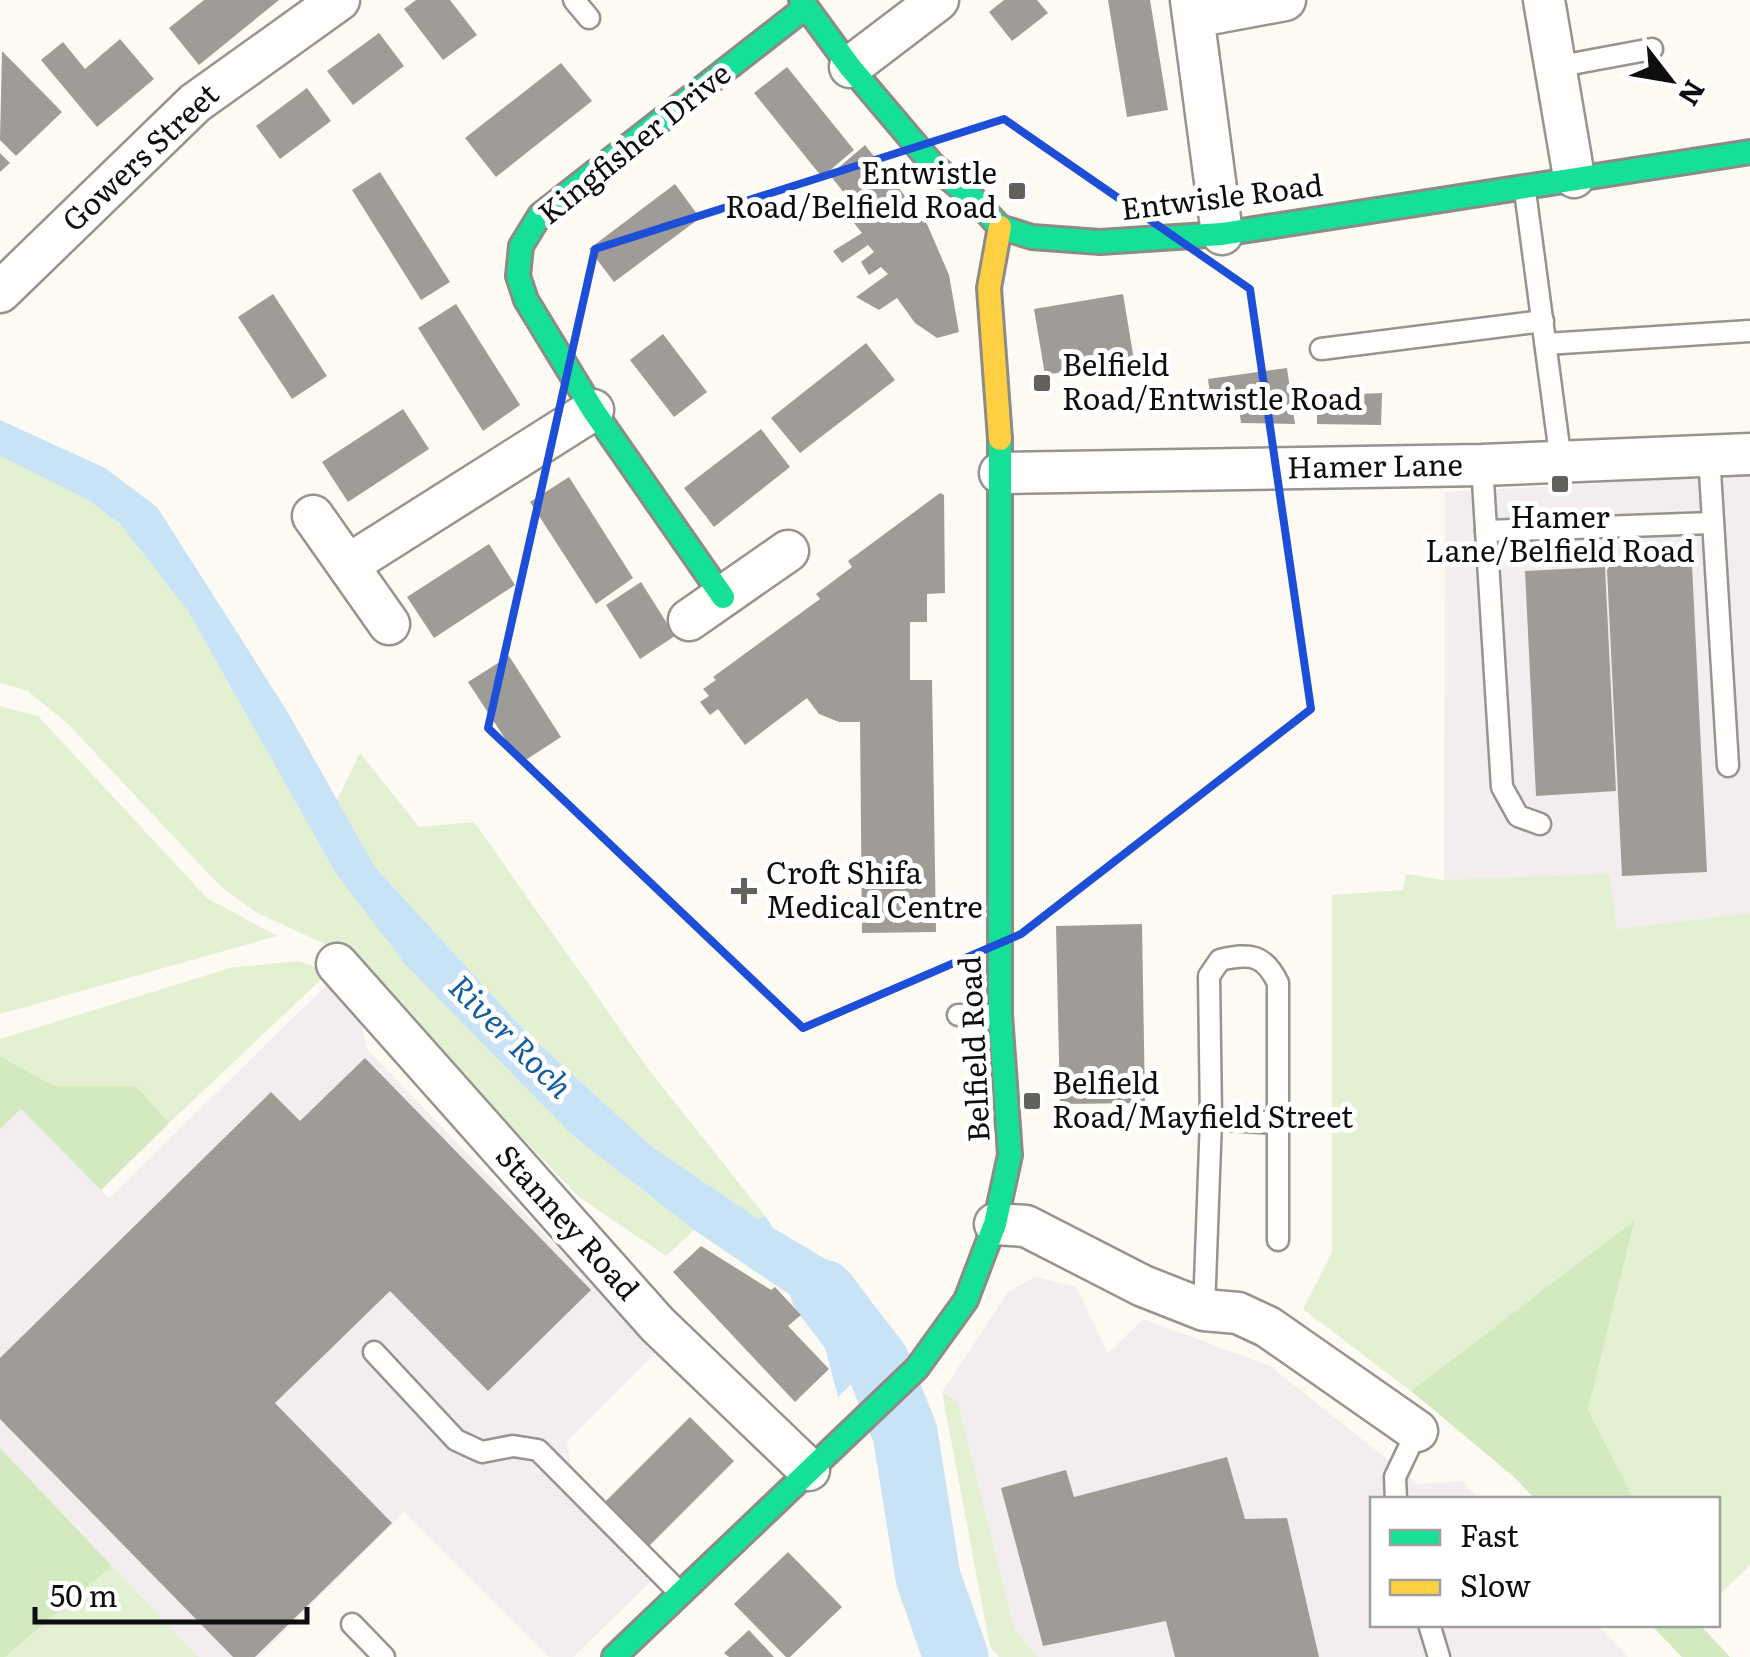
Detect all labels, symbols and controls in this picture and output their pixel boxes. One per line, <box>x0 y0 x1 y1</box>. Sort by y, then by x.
north arrow <box>1620 30 1720 130</box>
street label: Kingfisher Drive <box>528 50 739 233</box>
street label: Gowers Street <box>51 72 227 240</box>
text: N <box>1669 73 1717 115</box>
place label: Entwistle Road/Belfield Road <box>725 149 997 227</box>
street label: Entwisle Road <box>1118 161 1325 229</box>
marker: Entwistle Road/Belfield Road <box>1006 180 1028 202</box>
place label: Belfield Road/Entwistle Road <box>1062 341 1362 419</box>
marker: Belfield Road/Entwistle Road <box>1031 372 1053 394</box>
street label: Hamer Lane <box>1287 440 1463 488</box>
marker: Hamer Lane/Belfield Road <box>1549 473 1571 495</box>
place label: Hamer Lane/Belfield Road <box>1425 493 1695 571</box>
place label: Croft Shifa Medical Centre <box>766 849 983 927</box>
marker: Croft Shifa Medical Centre <box>731 878 757 904</box>
street label: Belfield Road <box>945 955 999 1143</box>
water label: River Roch <box>439 962 585 1108</box>
place label: Belfield Road/Mayfield Street <box>1052 1059 1353 1137</box>
marker: Belfield Road/Mayfield Street <box>1021 1090 1043 1112</box>
street label: Stanney Road <box>487 1134 651 1308</box>
legend <box>1370 1497 1720 1627</box>
text: Fast <box>1460 1512 1519 1556</box>
scale bar <box>35 1562 308 1624</box>
text: Slow <box>1460 1562 1531 1606</box>
text: 50 m <box>50 1572 118 1616</box>

